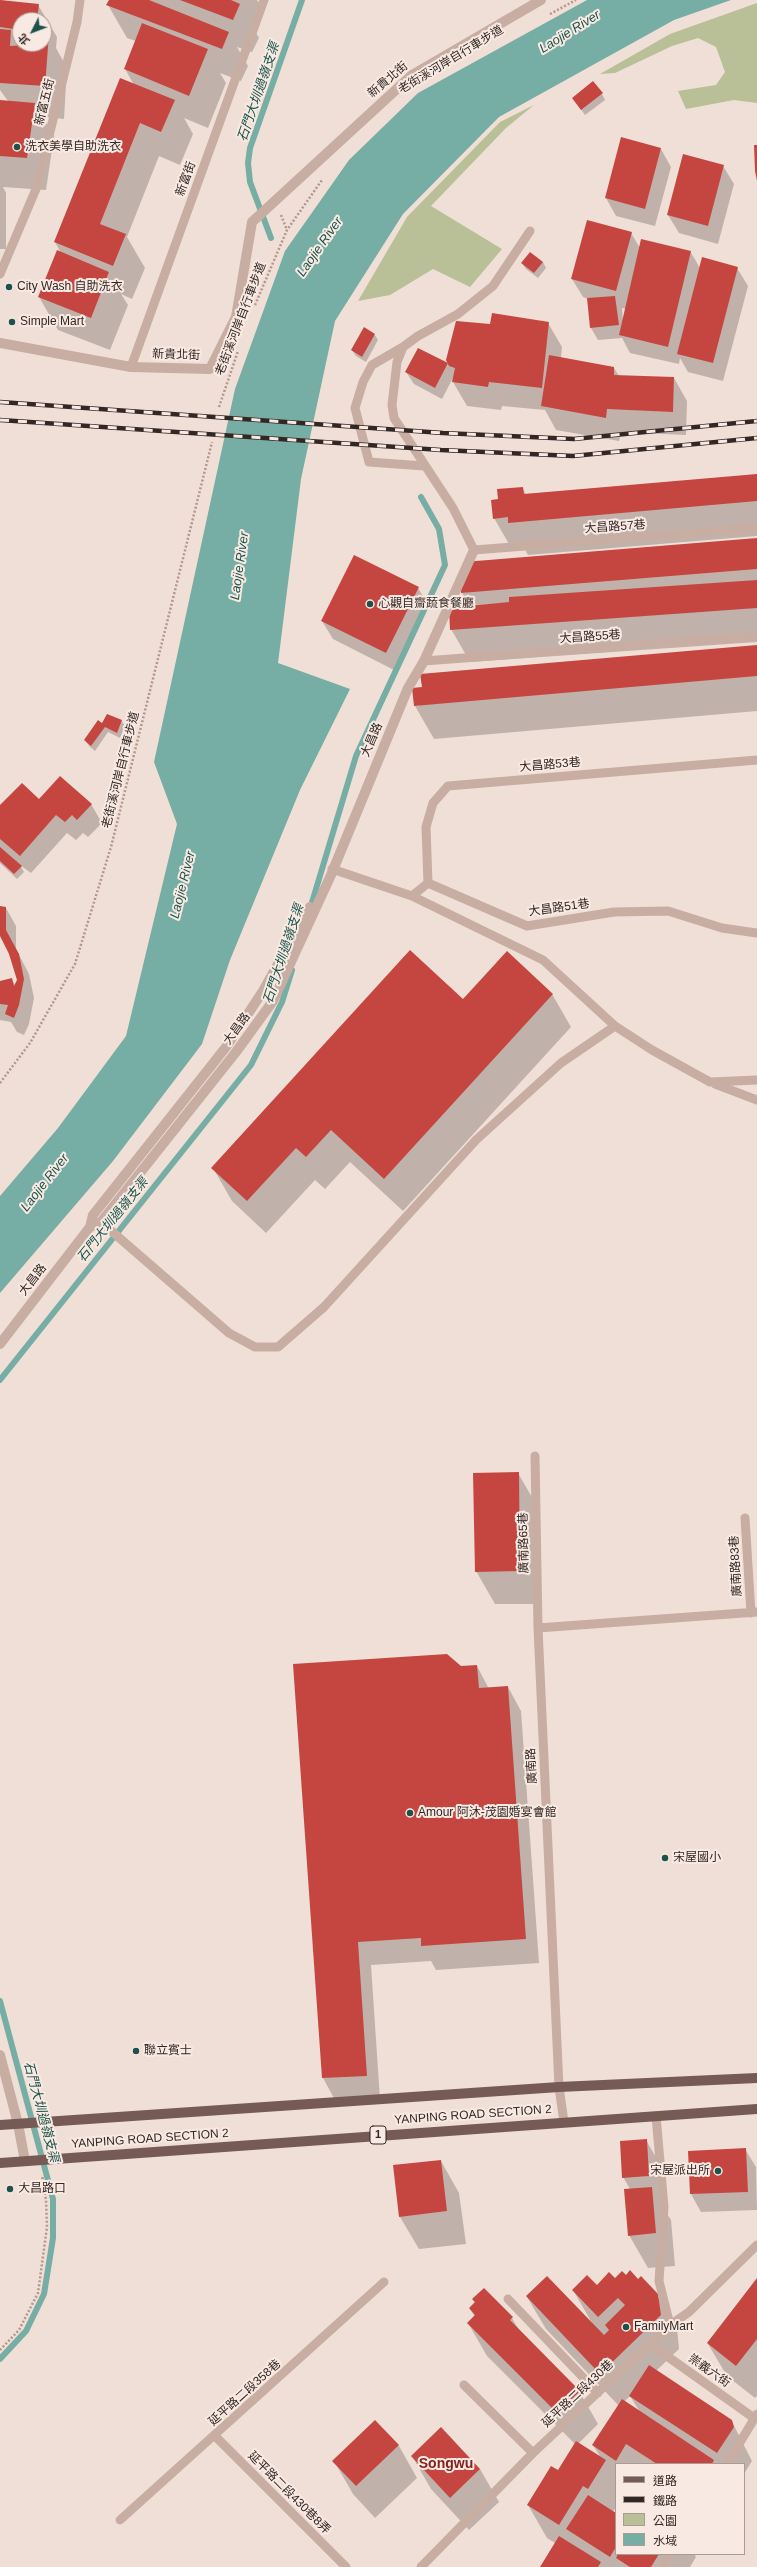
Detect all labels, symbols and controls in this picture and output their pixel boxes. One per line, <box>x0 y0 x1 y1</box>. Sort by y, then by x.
water label: Laojie River <box>537 7 603 57</box>
north arrow <box>12 12 52 52</box>
street label: 老街溪河岸自行車步道 <box>396 23 506 97</box>
text: 北 <box>16 31 32 47</box>
water label: 石門大圳過嶺支渠 <box>235 40 283 144</box>
street label: 新貴北街 <box>365 59 411 101</box>
street label: 新富五街 <box>32 77 58 127</box>
place label: 洗衣美學自助洗衣 <box>25 140 121 154</box>
marker: 洗衣美學自助洗衣 <box>12 142 22 152</box>
street label: 新富街 <box>173 160 199 198</box>
water label: Laojie River <box>294 214 346 280</box>
street label: 老街溪河岸自行車步道 <box>213 260 269 378</box>
place label: City Wash 自助洗衣 <box>17 280 123 294</box>
marker: City Wash 自助洗衣 <box>4 282 14 292</box>
place label: Simple Mart <box>20 315 84 329</box>
marker: Simple Mart <box>7 317 17 327</box>
street label: 新貴北街 <box>152 347 200 363</box>
street label: 大昌路57巷 <box>584 518 646 536</box>
water label: Laojie River <box>227 531 253 601</box>
place label: 心觀自齋蔬食餐廳 <box>378 597 474 611</box>
marker: 心觀自齋蔬食餐廳 <box>365 599 375 609</box>
street label: 大昌路55巷 <box>559 628 621 646</box>
street label: 老街溪河岸自行車步道 <box>99 710 143 830</box>
street label: 大昌路 <box>358 721 386 759</box>
street label: 大昌路53巷 <box>519 755 581 775</box>
water label: Laojie River <box>167 850 199 920</box>
street label: 大昌路51巷 <box>528 897 590 919</box>
water label: 石門大圳過嶺支渠 <box>261 902 307 1006</box>
street label: 大昌路 <box>221 1010 253 1048</box>
water label: Laojie River <box>18 1151 72 1215</box>
water label: 石門大圳過嶺支渠 <box>74 1175 152 1265</box>
street label: 大昌路 <box>16 1261 50 1299</box>
street label: 廣南路65巷 <box>516 1512 532 1574</box>
street label: 廣南路83巷 <box>727 1535 745 1597</box>
street label: 廣南路 <box>524 1748 540 1784</box>
place label: Amour 阿沐-茂園婚宴會館 <box>418 1806 557 1820</box>
marker: Amour 阿沐-茂園婚宴會館 <box>405 1808 415 1818</box>
place label: 宋屋國小 <box>673 1851 721 1865</box>
marker: 宋屋國小 <box>660 1853 670 1863</box>
place label: 聯立賓士 <box>144 2044 192 2058</box>
marker: 聯立賓士 <box>131 2046 141 2056</box>
water label: 石門大圳過嶺支渠 <box>20 2060 62 2164</box>
street label: YANPING ROAD SECTION 2 <box>394 2102 552 2128</box>
street label: YANPING ROAD SECTION 2 <box>71 2126 229 2152</box>
road number: 1 <box>370 2126 386 2144</box>
place label: 宋屋派出所 <box>650 2164 710 2178</box>
marker: 宋屋派出所 <box>713 2166 723 2176</box>
place label: 大昌路口 <box>18 2182 66 2196</box>
marker: 大昌路口 <box>5 2184 15 2194</box>
place label: FamilyMart <box>634 2320 693 2334</box>
marker: FamilyMart <box>621 2322 631 2332</box>
street label: 崇義六街 <box>685 2351 733 2391</box>
street label: 延平路二段358巷 <box>206 2357 284 2429</box>
street label: 延平路二段430巷 <box>539 2357 617 2431</box>
street label: 延平路二段430巷8弄 <box>245 2449 333 2537</box>
district label: Songwu <box>419 2456 473 2472</box>
legend <box>615 2463 745 2555</box>
text: 道路 <box>653 2474 677 2488</box>
text: 鐵路 <box>653 2494 677 2508</box>
text: 公園 <box>653 2514 677 2528</box>
text: 水域 <box>653 2534 677 2548</box>

